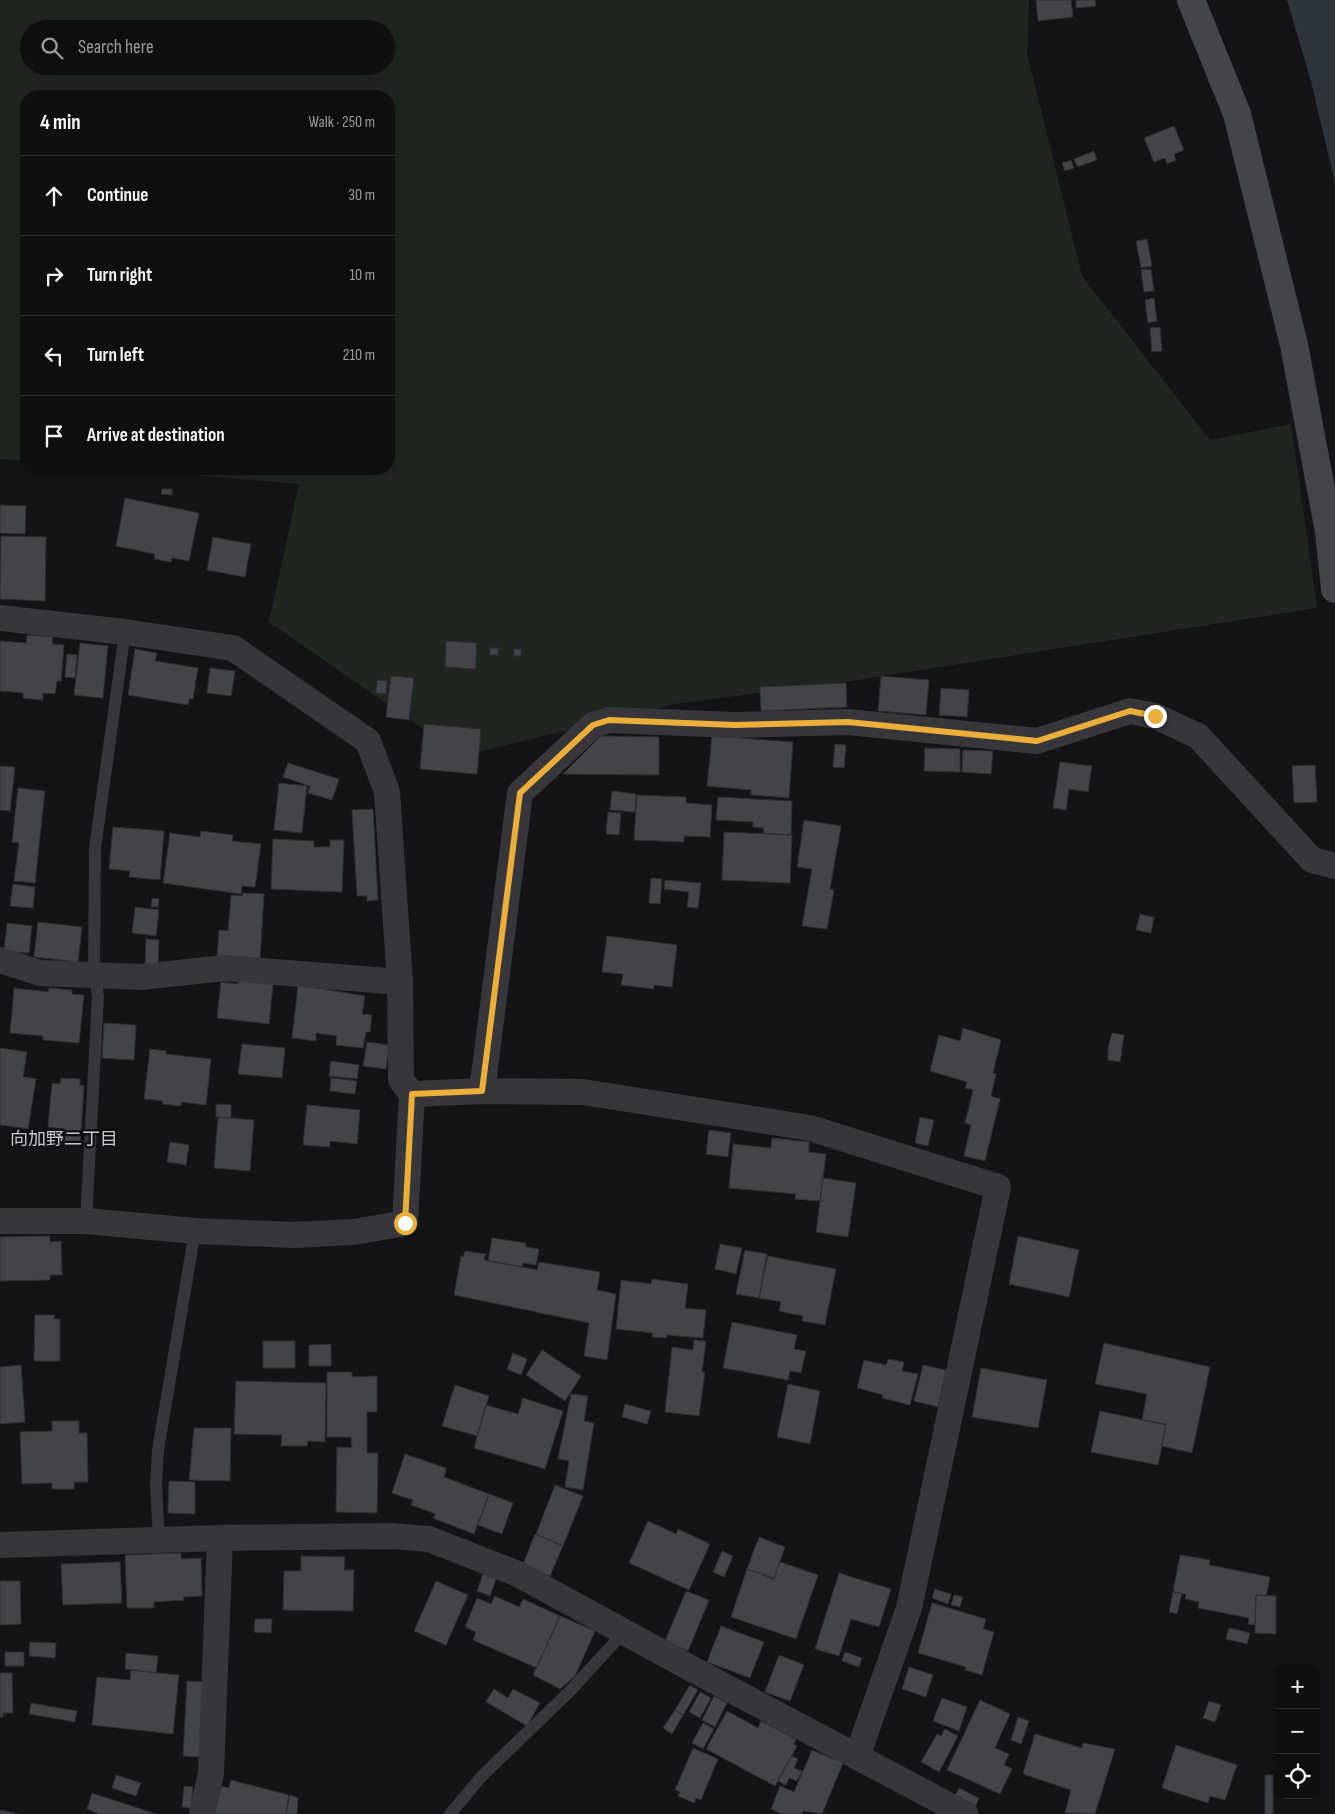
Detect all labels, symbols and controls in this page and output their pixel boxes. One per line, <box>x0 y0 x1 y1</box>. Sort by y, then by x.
search box <box>20 20 395 75</box>
icon: search <box>38 34 66 62</box>
text: Search here <box>78 36 154 59</box>
text: 4 min <box>40 110 81 135</box>
text: Walk · 250 m <box>309 113 375 132</box>
icon: ahead <box>40 182 68 210</box>
text: Continue <box>87 184 148 207</box>
text: 30 m <box>348 186 375 205</box>
icon: right <box>40 262 68 290</box>
text: Turn right <box>87 264 152 287</box>
text: 10 m <box>349 266 375 285</box>
icon: left <box>40 342 68 370</box>
text: Turn left <box>87 344 144 367</box>
text: 210 m <box>343 346 375 365</box>
icon: arrive <box>40 422 68 450</box>
text: Arrive at destination <box>87 424 225 447</box>
route end <box>1144 705 1167 728</box>
district label: 向加野二丁目 <box>10 1129 118 1150</box>
route start <box>394 1212 417 1235</box>
map controls <box>1275 1664 1320 1799</box>
button: + <box>1275 1664 1320 1709</box>
button: − <box>1275 1709 1320 1754</box>
button: locate <box>1275 1754 1320 1799</box>

